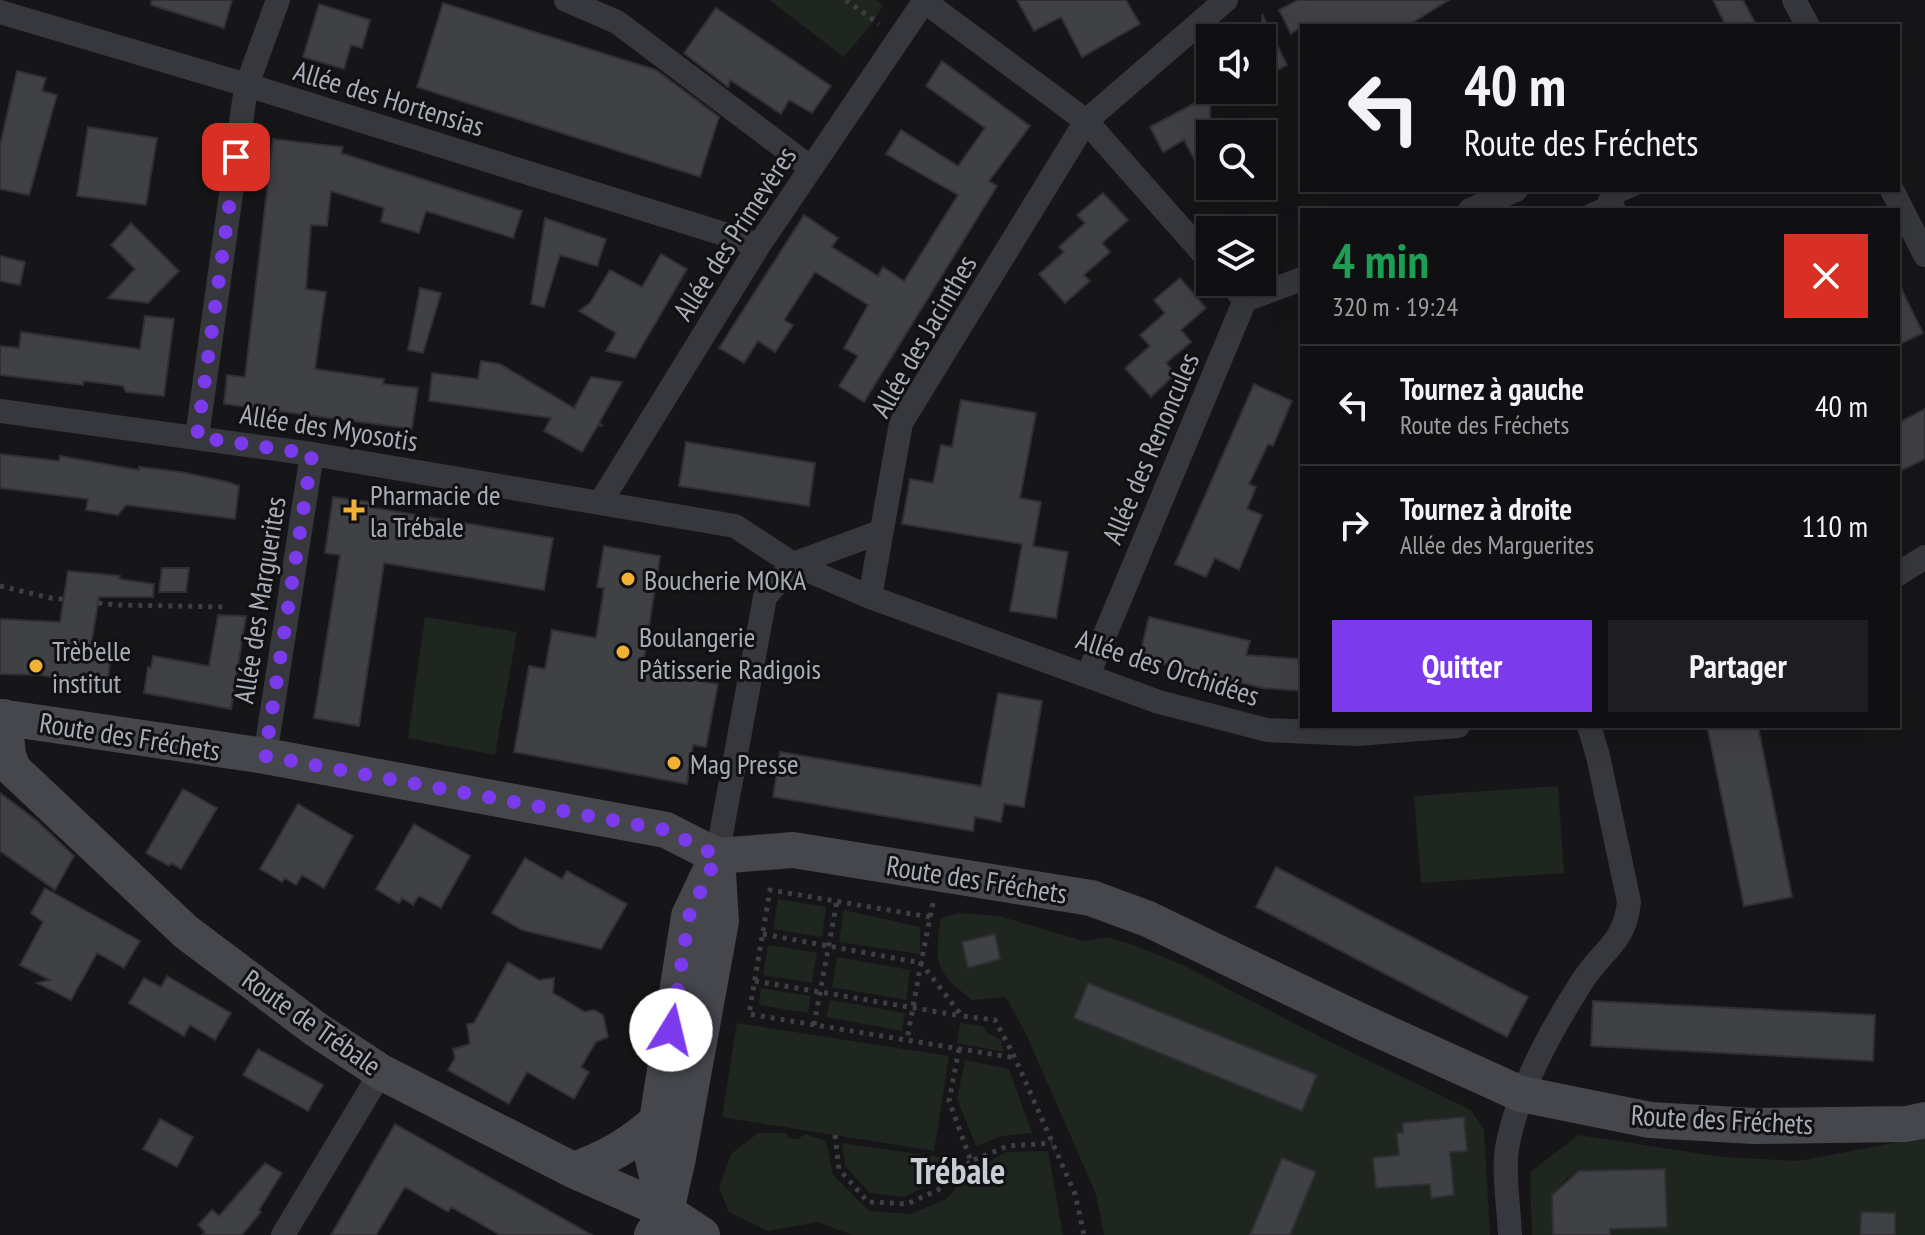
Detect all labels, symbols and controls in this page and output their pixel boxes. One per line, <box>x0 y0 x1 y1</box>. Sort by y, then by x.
map controls <box>1196 24 1276 296</box>
button: sound <box>1196 24 1276 104</box>
text: 40 m <box>1464 49 1566 121</box>
street label: Allée des Hortensias <box>289 51 489 145</box>
icon: left <box>1332 56 1436 160</box>
text: Route des Fréchets <box>1464 119 1698 166</box>
button: search <box>1196 120 1276 200</box>
pin <box>202 123 270 191</box>
icon: arrive <box>214 135 258 179</box>
street label: Allée des Primevères <box>664 139 804 327</box>
button: layers <box>1196 216 1276 296</box>
text: 4 min <box>1332 229 1429 291</box>
button: close <box>1784 234 1868 318</box>
street label: Allée des Jacinthes <box>862 248 984 424</box>
text: 320 m · 19:24 <box>1332 290 1458 323</box>
street label: Allée des Renoncules <box>1093 347 1207 549</box>
text: Tournez à gauche <box>1400 369 1584 408</box>
icon: left <box>1332 383 1376 427</box>
text: 40 m <box>1815 386 1868 425</box>
street label: Allée des Myosotis <box>237 395 421 459</box>
text: Route des Fréchets <box>1400 408 1569 441</box>
place label: Pharmacie de la Trébale <box>370 476 500 545</box>
text: Tournez à droite <box>1400 489 1572 528</box>
street label: Allée des Marguerites <box>224 494 294 706</box>
marker: Pharmacie de la Trébale <box>345 501 363 519</box>
icon: right <box>1332 503 1376 547</box>
text: 110 m <box>1802 506 1868 545</box>
text: Allée des Marguerites <box>1400 528 1594 561</box>
place label: Boucherie MOKA <box>644 561 807 598</box>
marker: Boucherie MOKA <box>619 570 637 588</box>
place label: Boulangerie Pâtisserie Radigois <box>639 618 821 687</box>
street label: Allée des Orchidées <box>1072 620 1264 714</box>
button: Quitter <box>1332 620 1592 712</box>
button: Partager <box>1608 620 1868 712</box>
place label: Trèb'elle institut <box>52 632 131 701</box>
marker: Boulangerie Pâtisserie Radigois <box>614 643 632 661</box>
marker: Trèb'elle institut <box>27 657 45 675</box>
street label: Route des Fréchets <box>37 703 223 769</box>
place label: Mag Presse <box>690 745 799 782</box>
marker: Mag Presse <box>665 754 683 772</box>
street label: Route des Fréchets <box>884 846 1070 912</box>
street label: Route de Trébale <box>235 961 389 1083</box>
position arrow <box>629 988 713 1072</box>
street label: Route des Fréchets <box>1630 1096 1814 1142</box>
district label: Trébale <box>911 1147 1005 1194</box>

